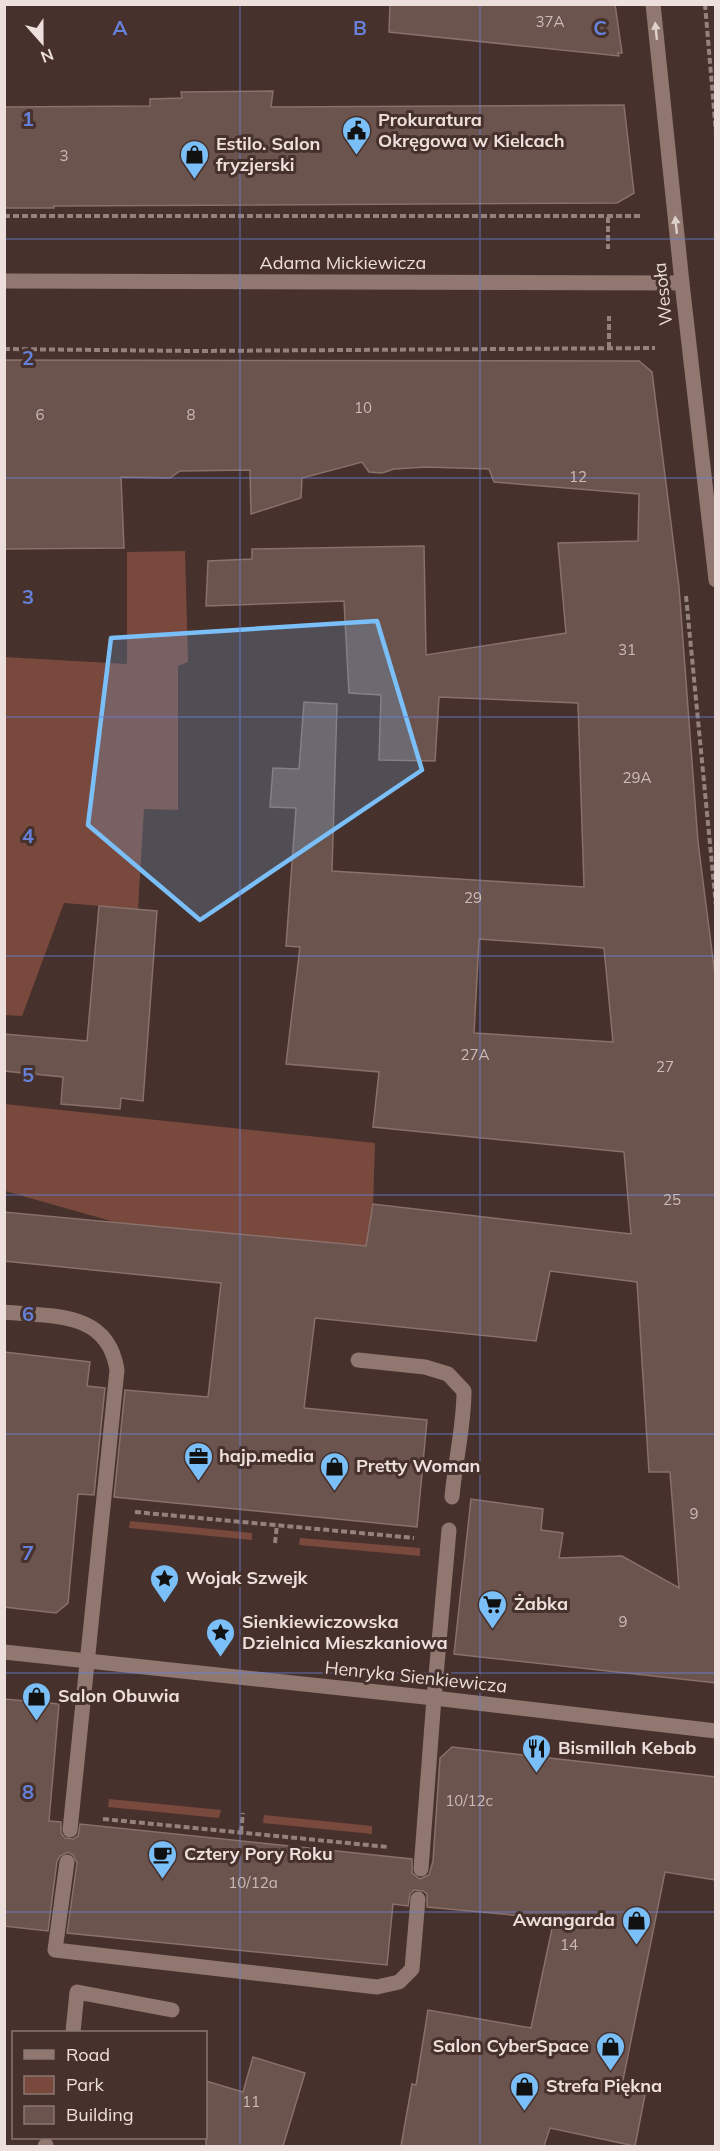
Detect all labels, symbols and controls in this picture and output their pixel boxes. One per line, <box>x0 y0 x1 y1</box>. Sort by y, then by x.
north arrow <box>12 12 72 72</box>
house number: 37A <box>535 12 565 31</box>
text: A <box>113 15 128 40</box>
text: B <box>353 15 367 40</box>
text: C <box>593 15 607 40</box>
one-way arrow <box>651 22 660 41</box>
text: N <box>38 45 57 68</box>
text: 1 <box>22 106 34 131</box>
place label: Prokuratura Okręgowa w Kielcach <box>378 108 565 152</box>
public building icon: Prokuratura Okręgowa w Kielcach <box>341 114 373 156</box>
place label: Estilo. Salon fryzjerski <box>216 132 320 176</box>
shop icon: Estilo. Salon fryzjerski <box>179 138 211 180</box>
house number: 3 <box>59 146 69 165</box>
one-way arrow <box>671 216 681 235</box>
street label: Adama Mickiewicza <box>260 251 426 274</box>
street label: Wesoła <box>648 261 677 327</box>
text: 2 <box>22 345 34 370</box>
house number: 10 <box>354 398 372 417</box>
house number: 6 <box>35 405 45 424</box>
house number: 8 <box>186 405 196 424</box>
house number: 12 <box>569 467 587 486</box>
text: 3 <box>22 584 34 609</box>
house number: 31 <box>618 640 636 659</box>
house number: 29A <box>622 768 652 787</box>
text: 4 <box>22 823 34 848</box>
house number: 29 <box>464 888 482 907</box>
house number: 27A <box>460 1045 490 1064</box>
house number: 27 <box>656 1057 674 1076</box>
text: 5 <box>22 1062 34 1087</box>
house number: 25 <box>663 1190 681 1209</box>
text: 6 <box>22 1301 34 1326</box>
office icon: hajp.media <box>182 1440 214 1482</box>
place label: hajp.media <box>219 1444 314 1467</box>
shop icon: Pretty Woman <box>319 1450 351 1492</box>
place label: Pretty Woman <box>356 1454 480 1477</box>
house number: 9 <box>689 1504 699 1523</box>
text: 7 <box>22 1540 34 1565</box>
place icon: Wojak Szwejk <box>149 1562 181 1604</box>
place label: Wojak Szwejk <box>186 1566 309 1589</box>
supermarket icon: Żabka <box>477 1588 509 1630</box>
place label: Żabka <box>514 1592 568 1615</box>
place label: Sienkiewiczowska Dzielnica Mieszkaniowa <box>242 1610 448 1654</box>
house number: 9 <box>618 1612 628 1631</box>
place icon: Sienkiewiczowska Dzielnica Mieszkaniowa <box>205 1616 237 1658</box>
street label: Henryka Sienkiewicza <box>324 1655 508 1698</box>
shop icon: Salon Obuwia <box>21 1680 53 1722</box>
place label: Salon Obuwia <box>58 1684 180 1707</box>
restaurant icon: Bismillah Kebab <box>521 1732 553 1774</box>
place label: Bismillah Kebab <box>558 1736 696 1759</box>
text: 8 <box>22 1779 34 1804</box>
house number: 10/12c <box>445 1791 493 1810</box>
cafe icon: Cztery Pory Roku <box>147 1838 179 1880</box>
place label: Cztery Pory Roku <box>184 1842 333 1865</box>
house number: 10/12a <box>228 1873 278 1892</box>
shop icon: Awangarda <box>620 1904 652 1946</box>
place label: Awangarda <box>513 1908 615 1931</box>
house number: 14 <box>560 1935 578 1954</box>
shop icon: Salon CyberSpace <box>594 2030 626 2072</box>
legend <box>12 2031 207 2139</box>
place label: Salon CyberSpace <box>433 2034 589 2057</box>
text: Road <box>66 2043 110 2066</box>
shop icon: Strefa Piękna <box>509 2070 541 2112</box>
text: Park <box>66 2073 105 2096</box>
place label: Strefa Piękna <box>546 2074 662 2097</box>
house number: 11 <box>242 2092 260 2111</box>
text: Building <box>66 2103 134 2126</box>

